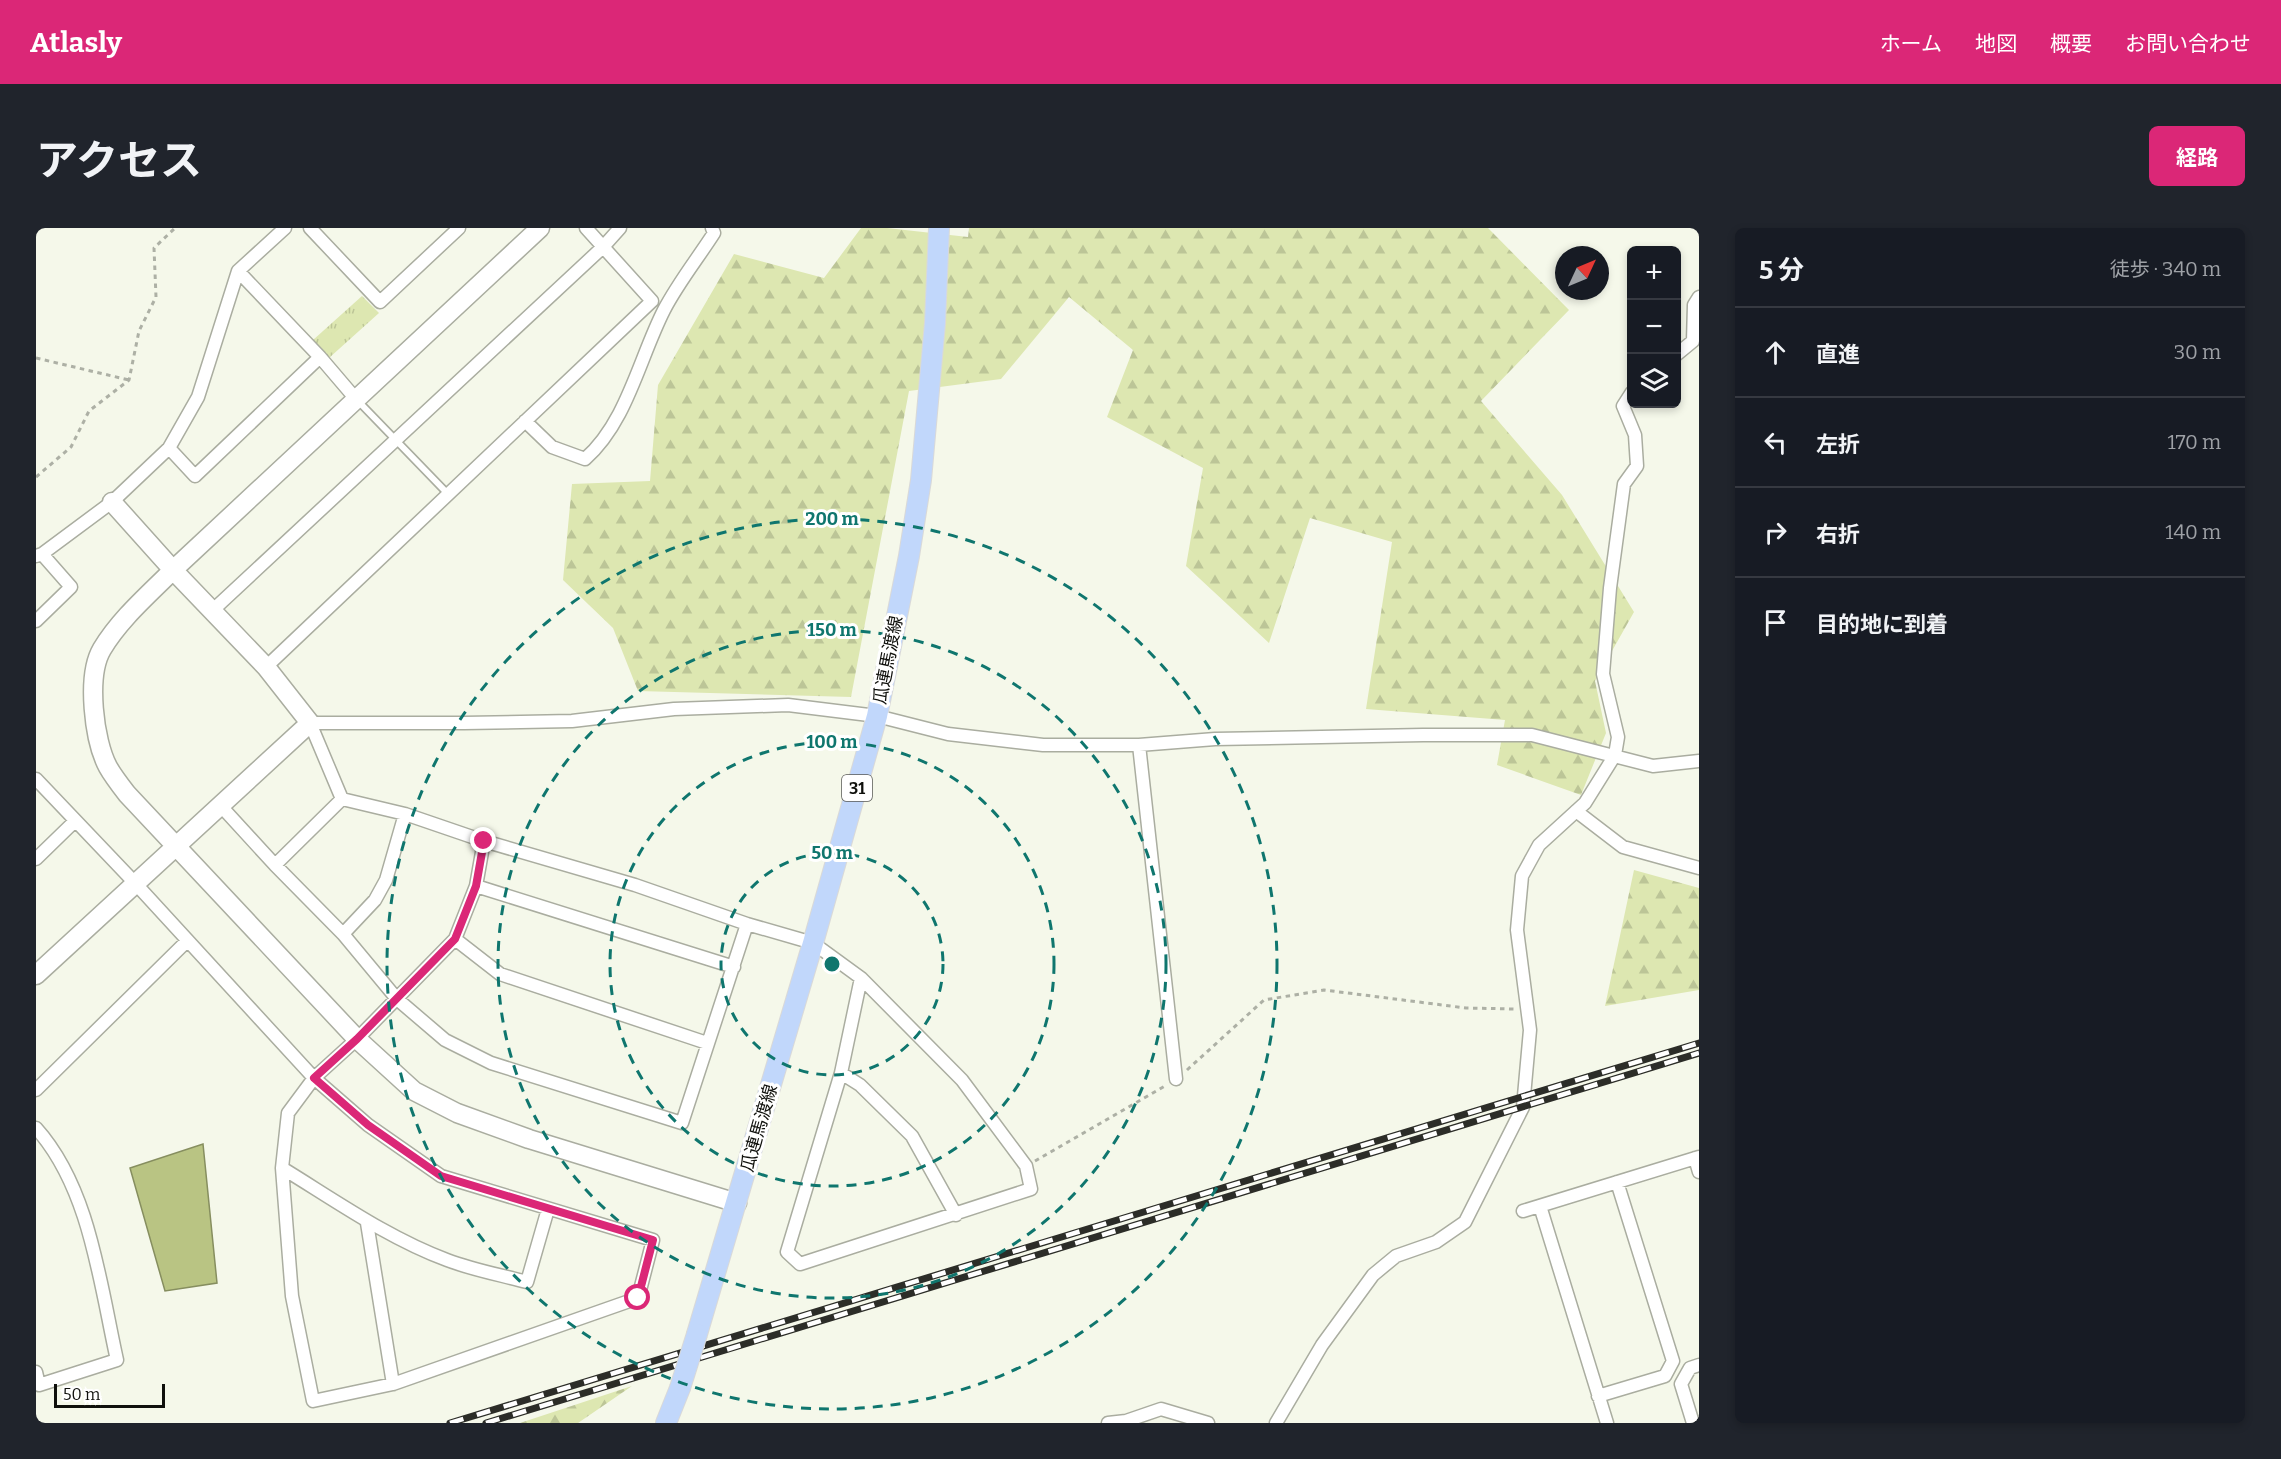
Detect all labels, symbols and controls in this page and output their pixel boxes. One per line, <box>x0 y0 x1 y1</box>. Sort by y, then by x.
text: Atlasly <box>30 26 122 59</box>
text: ホーム <box>1880 31 1942 57</box>
text: 地図 <box>1975 31 2017 57</box>
text: 概要 <box>2050 31 2092 57</box>
text: お問い合わせ <box>2125 31 2251 57</box>
button: 経路 <box>2149 126 2245 186</box>
text: アクセス <box>36 136 202 186</box>
north arrow <box>1555 246 1609 300</box>
map controls <box>1627 246 1681 408</box>
button: + <box>1627 246 1681 300</box>
text: 5 分 <box>1759 255 1804 286</box>
text: 徒歩 · 340 m <box>2110 257 2221 281</box>
button: − <box>1627 300 1681 354</box>
icon: ahead <box>1759 336 1792 369</box>
text: 30 m <box>2174 340 2221 364</box>
text: 直進 <box>1816 341 1860 368</box>
button: layers <box>1627 354 1681 408</box>
icon: left <box>1759 426 1792 459</box>
text: 170 m <box>2168 430 2221 454</box>
text: 左折 <box>1816 431 1860 458</box>
text: 200 m <box>805 508 859 530</box>
icon: right <box>1759 516 1792 549</box>
text: 140 m <box>2165 520 2221 544</box>
text: 右折 <box>1816 521 1860 548</box>
icon: arrive <box>1759 606 1792 639</box>
text: 目的地に到着 <box>1816 611 1948 638</box>
street label: 瓜連馬渡線 <box>869 614 907 706</box>
text: 150 m <box>807 619 857 641</box>
text: 100 m <box>806 731 858 753</box>
road number: 31 <box>842 775 872 801</box>
route end <box>470 827 496 853</box>
text: 50 m <box>811 842 853 864</box>
centre of rings <box>822 954 842 974</box>
street label: 瓜連馬渡線 <box>736 1082 782 1174</box>
route start <box>624 1284 650 1310</box>
scale bar <box>54 1381 165 1408</box>
text: 50 m <box>63 1385 100 1404</box>

